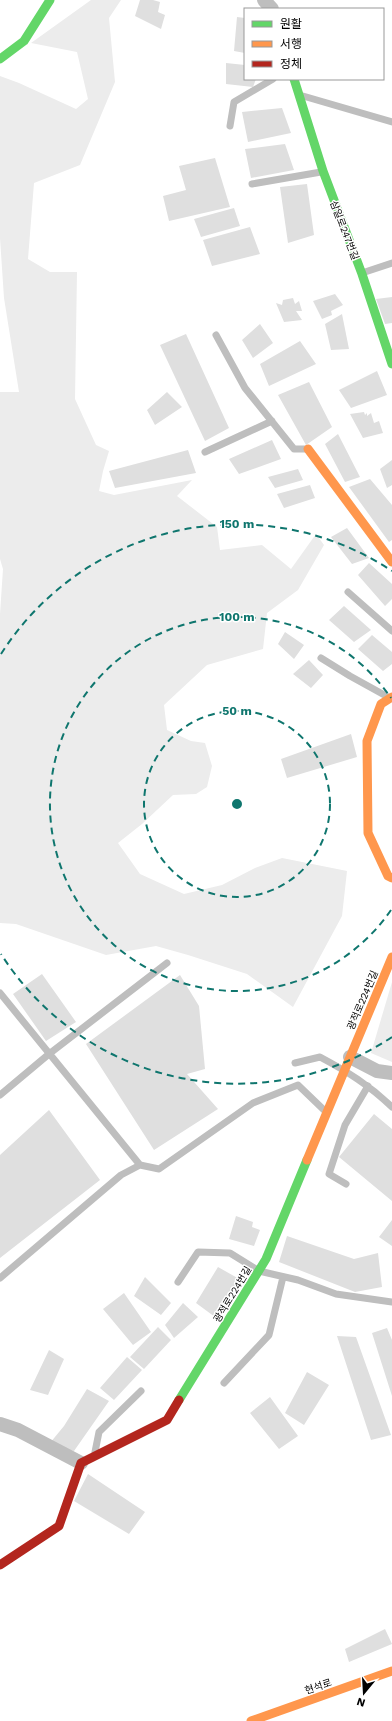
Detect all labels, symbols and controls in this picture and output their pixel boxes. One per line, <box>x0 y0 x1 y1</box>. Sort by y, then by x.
legend <box>244 8 384 80</box>
text: 원활 <box>280 17 302 31</box>
text: 서행 <box>280 37 302 51</box>
text: 정체 <box>280 57 302 71</box>
street label: 삼일로247번길 <box>328 199 361 261</box>
text: 150 m <box>220 517 254 531</box>
text: 100 m <box>219 610 255 624</box>
text: 50 m <box>222 704 252 718</box>
centre of rings <box>230 797 244 811</box>
street label: 광적로224번길 <box>345 969 380 1032</box>
street label: 광적로224번길 <box>211 1264 253 1324</box>
north arrow <box>344 1673 384 1713</box>
street label: 현석로 <box>303 1677 333 1696</box>
text: N <box>355 1695 367 1709</box>

